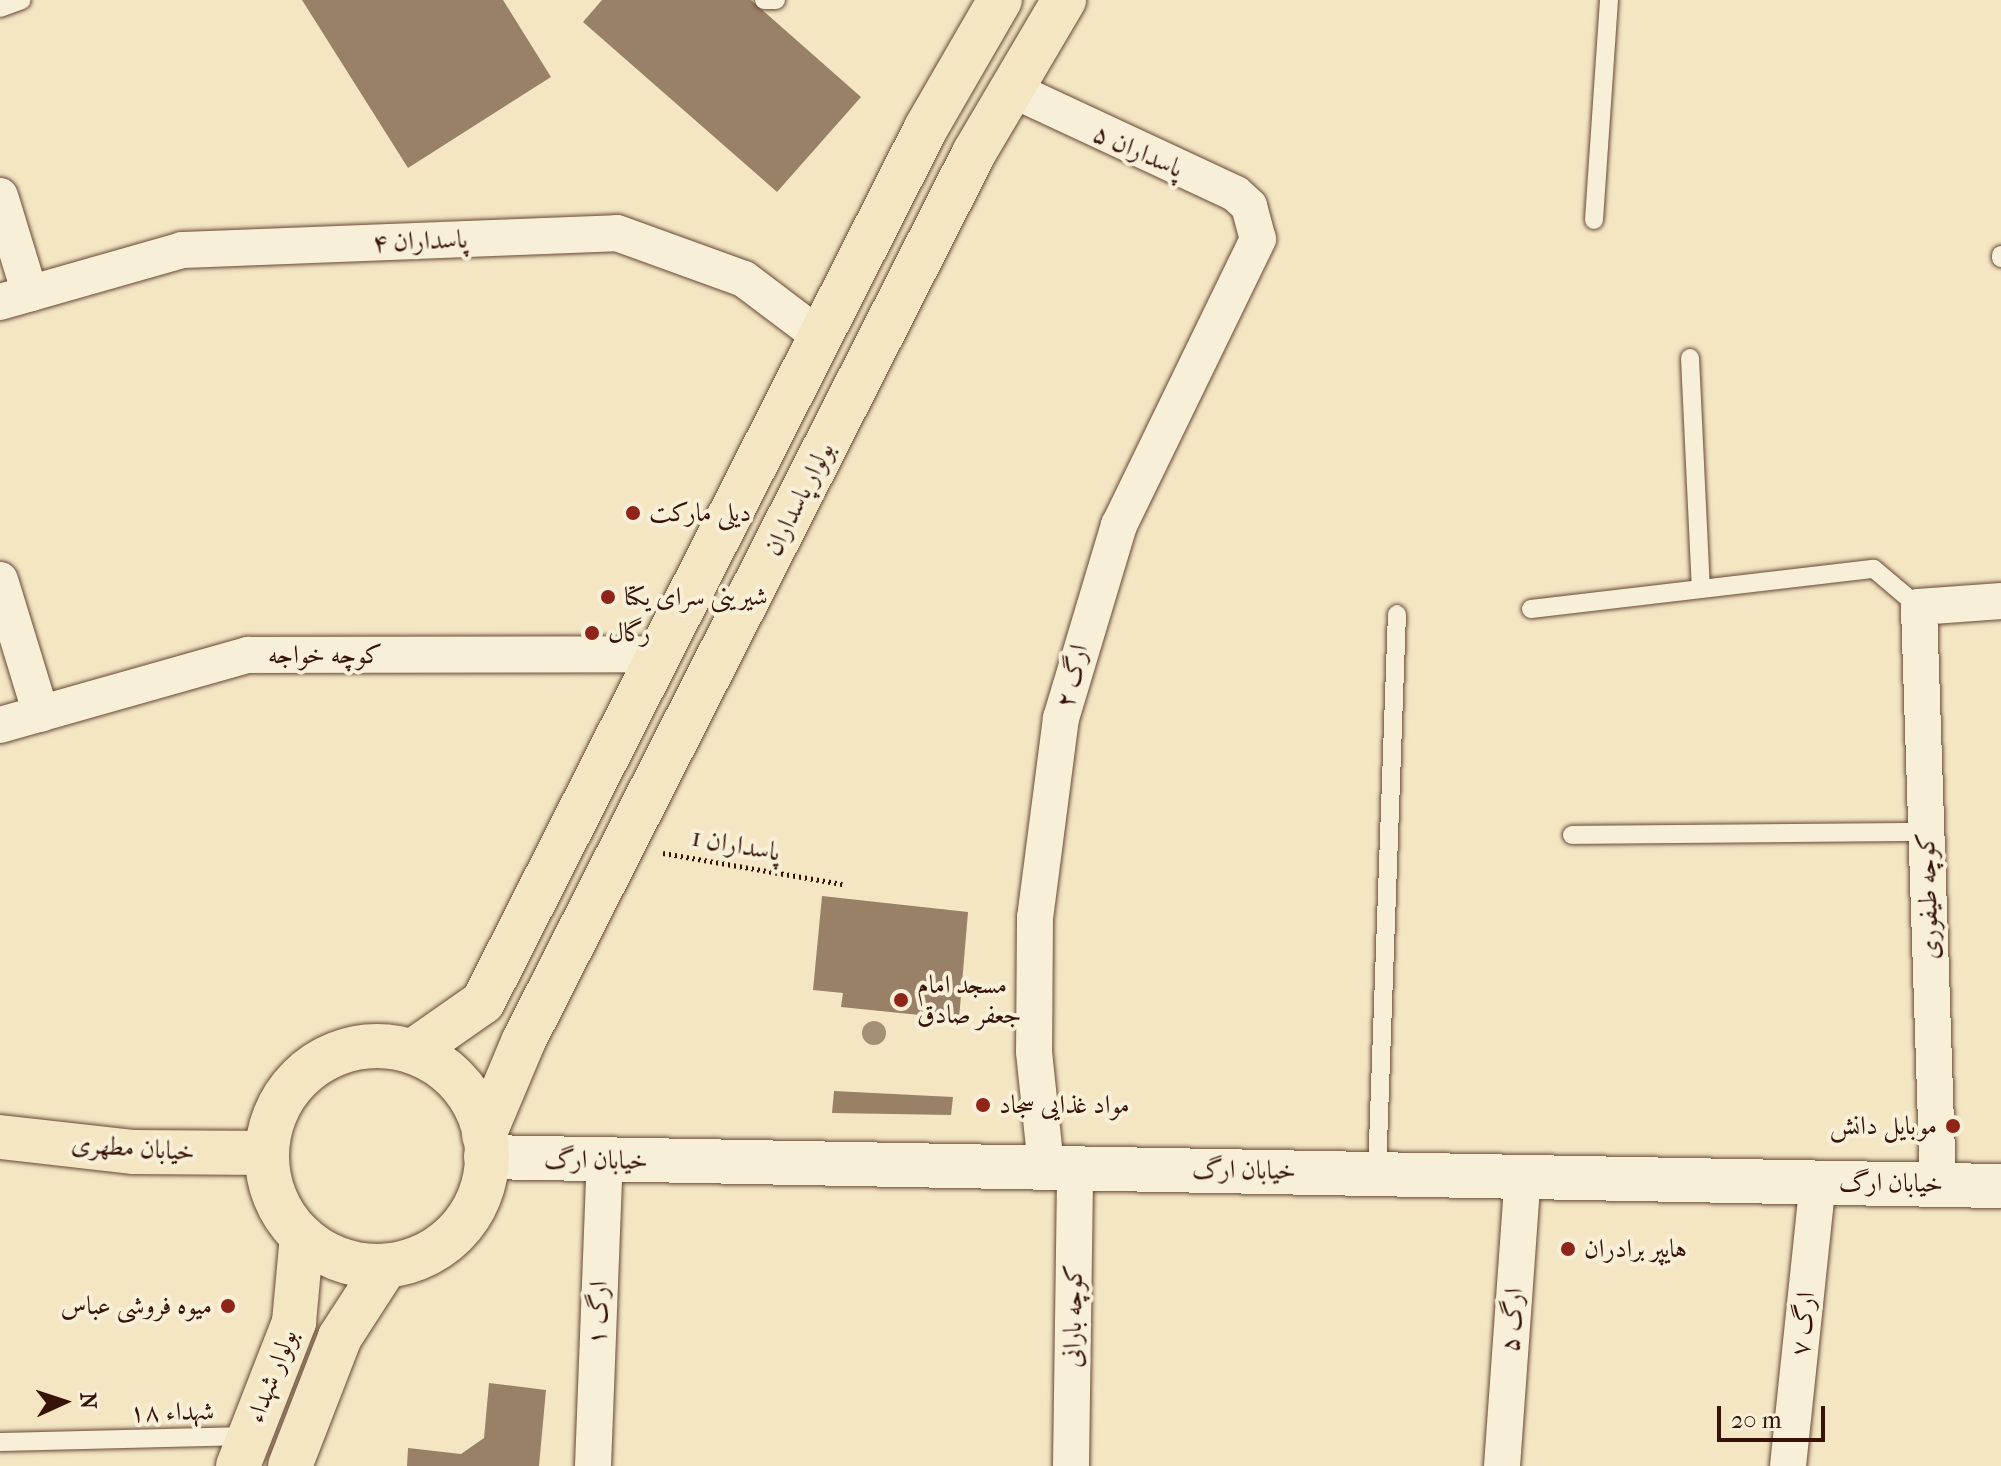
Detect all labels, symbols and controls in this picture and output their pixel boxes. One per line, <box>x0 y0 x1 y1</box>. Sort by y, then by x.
street label: پاسداران ۵ <box>1088 117 1188 185</box>
street label: پاسداران ۴ <box>372 224 468 258</box>
street label: بولوار پاسداران <box>757 437 841 561</box>
place label: دیلی مارکت <box>649 497 751 529</box>
marker: دیلی مارکت <box>624 504 642 522</box>
place label: شیرینی سرای یکتا <box>624 581 768 613</box>
marker: شیرینی سرای یکتا <box>599 588 617 606</box>
place label: رگال <box>608 617 650 649</box>
marker: رگال <box>583 624 601 642</box>
street label: کوچه خواجه <box>268 639 382 671</box>
street label: ارگ ۲ <box>1049 641 1095 711</box>
street label: پاسداران 1 <box>689 822 783 868</box>
street label: کوچه طیفوری <box>1910 832 1946 960</box>
place label: مسجد امام جعفر صادق <box>917 969 1022 1030</box>
marker: مسجد امام جعفر صادق <box>892 991 910 1009</box>
place label: مواد غذایی سجاد <box>999 1089 1130 1121</box>
marker: مواد غذایی سجاد <box>974 1096 992 1114</box>
place label: موبایل دانش <box>1830 1110 1937 1142</box>
marker: موبایل دانش <box>1944 1117 1962 1135</box>
street label: خیابان مطهری <box>70 1128 196 1168</box>
street label: خیابان ارگ <box>544 1143 648 1177</box>
street label: خیابان ارگ <box>1192 1153 1296 1187</box>
street label: خیابان ارگ <box>1839 1166 1943 1200</box>
place label: هایپر برادران <box>1584 1233 1687 1265</box>
marker: هایپر برادران <box>1559 1240 1577 1258</box>
street label: کوچه بارانی <box>1057 1264 1089 1368</box>
street label: ارگ ۱ <box>581 1280 615 1346</box>
street label: ارگ ۵ <box>1494 1287 1530 1353</box>
place label: میوه فروشی عباس <box>60 1290 212 1322</box>
street label: ارگ ۷ <box>1784 1290 1822 1358</box>
marker: میوه فروشی عباس <box>219 1297 237 1315</box>
street label: بولوار شهداء <box>240 1325 304 1427</box>
north arrow <box>24 1362 104 1442</box>
scale bar <box>1721 1390 1829 1440</box>
text: N <box>75 1392 101 1410</box>
street label: شهداء ۱۸ <box>129 1396 215 1428</box>
text: 20 m <box>1731 1406 1782 1434</box>

